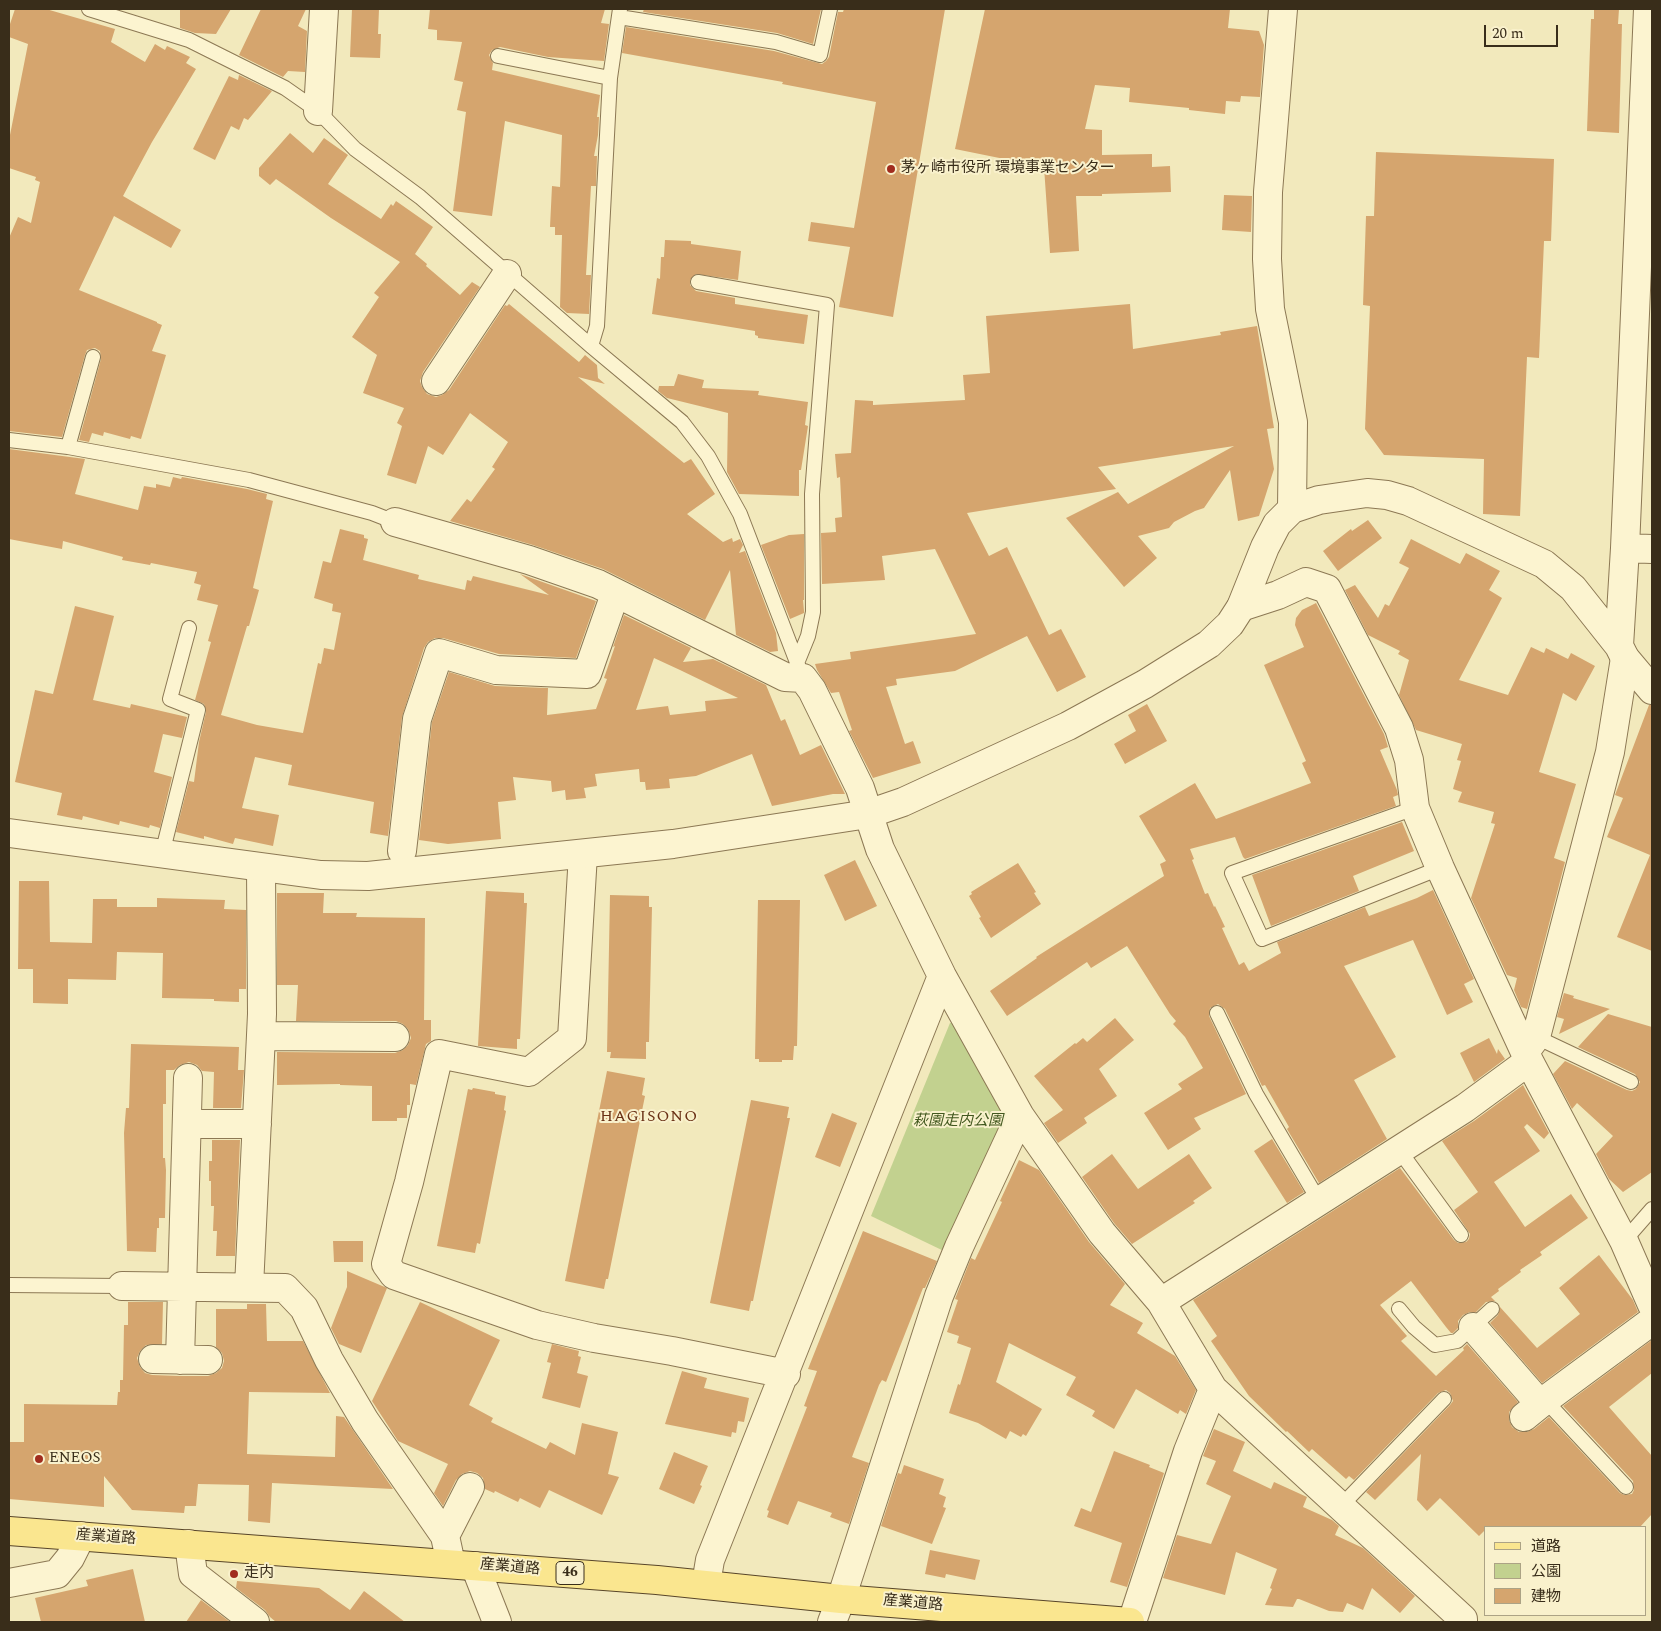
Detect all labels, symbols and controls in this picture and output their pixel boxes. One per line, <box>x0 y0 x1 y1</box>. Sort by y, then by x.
scale bar <box>1486 15 1560 47</box>
text: 20 m <box>1492 22 1524 45</box>
place label: 茅ヶ崎市役所 環境事業センター <box>901 160 1115 178</box>
marker: 茅ヶ崎市役所 環境事業センター <box>885 163 897 175</box>
district label: HAGISONO <box>599 1108 699 1128</box>
park label: 萩園走内公園 <box>913 1113 1003 1131</box>
place label: ENEOS <box>49 1450 100 1468</box>
marker: ENEOS <box>33 1453 45 1465</box>
legend <box>1484 1526 1646 1616</box>
street label: 産業道路 <box>75 1527 137 1549</box>
text: 道路 <box>1531 1535 1561 1558</box>
street label: 産業道路 <box>479 1556 541 1580</box>
text: 公園 <box>1531 1560 1561 1583</box>
road number: 46 <box>556 1562 584 1585</box>
place label: 走内 <box>244 1565 274 1583</box>
marker: 走内 <box>228 1568 240 1580</box>
text: 建物 <box>1531 1585 1561 1608</box>
street label: 産業道路 <box>882 1592 944 1616</box>

